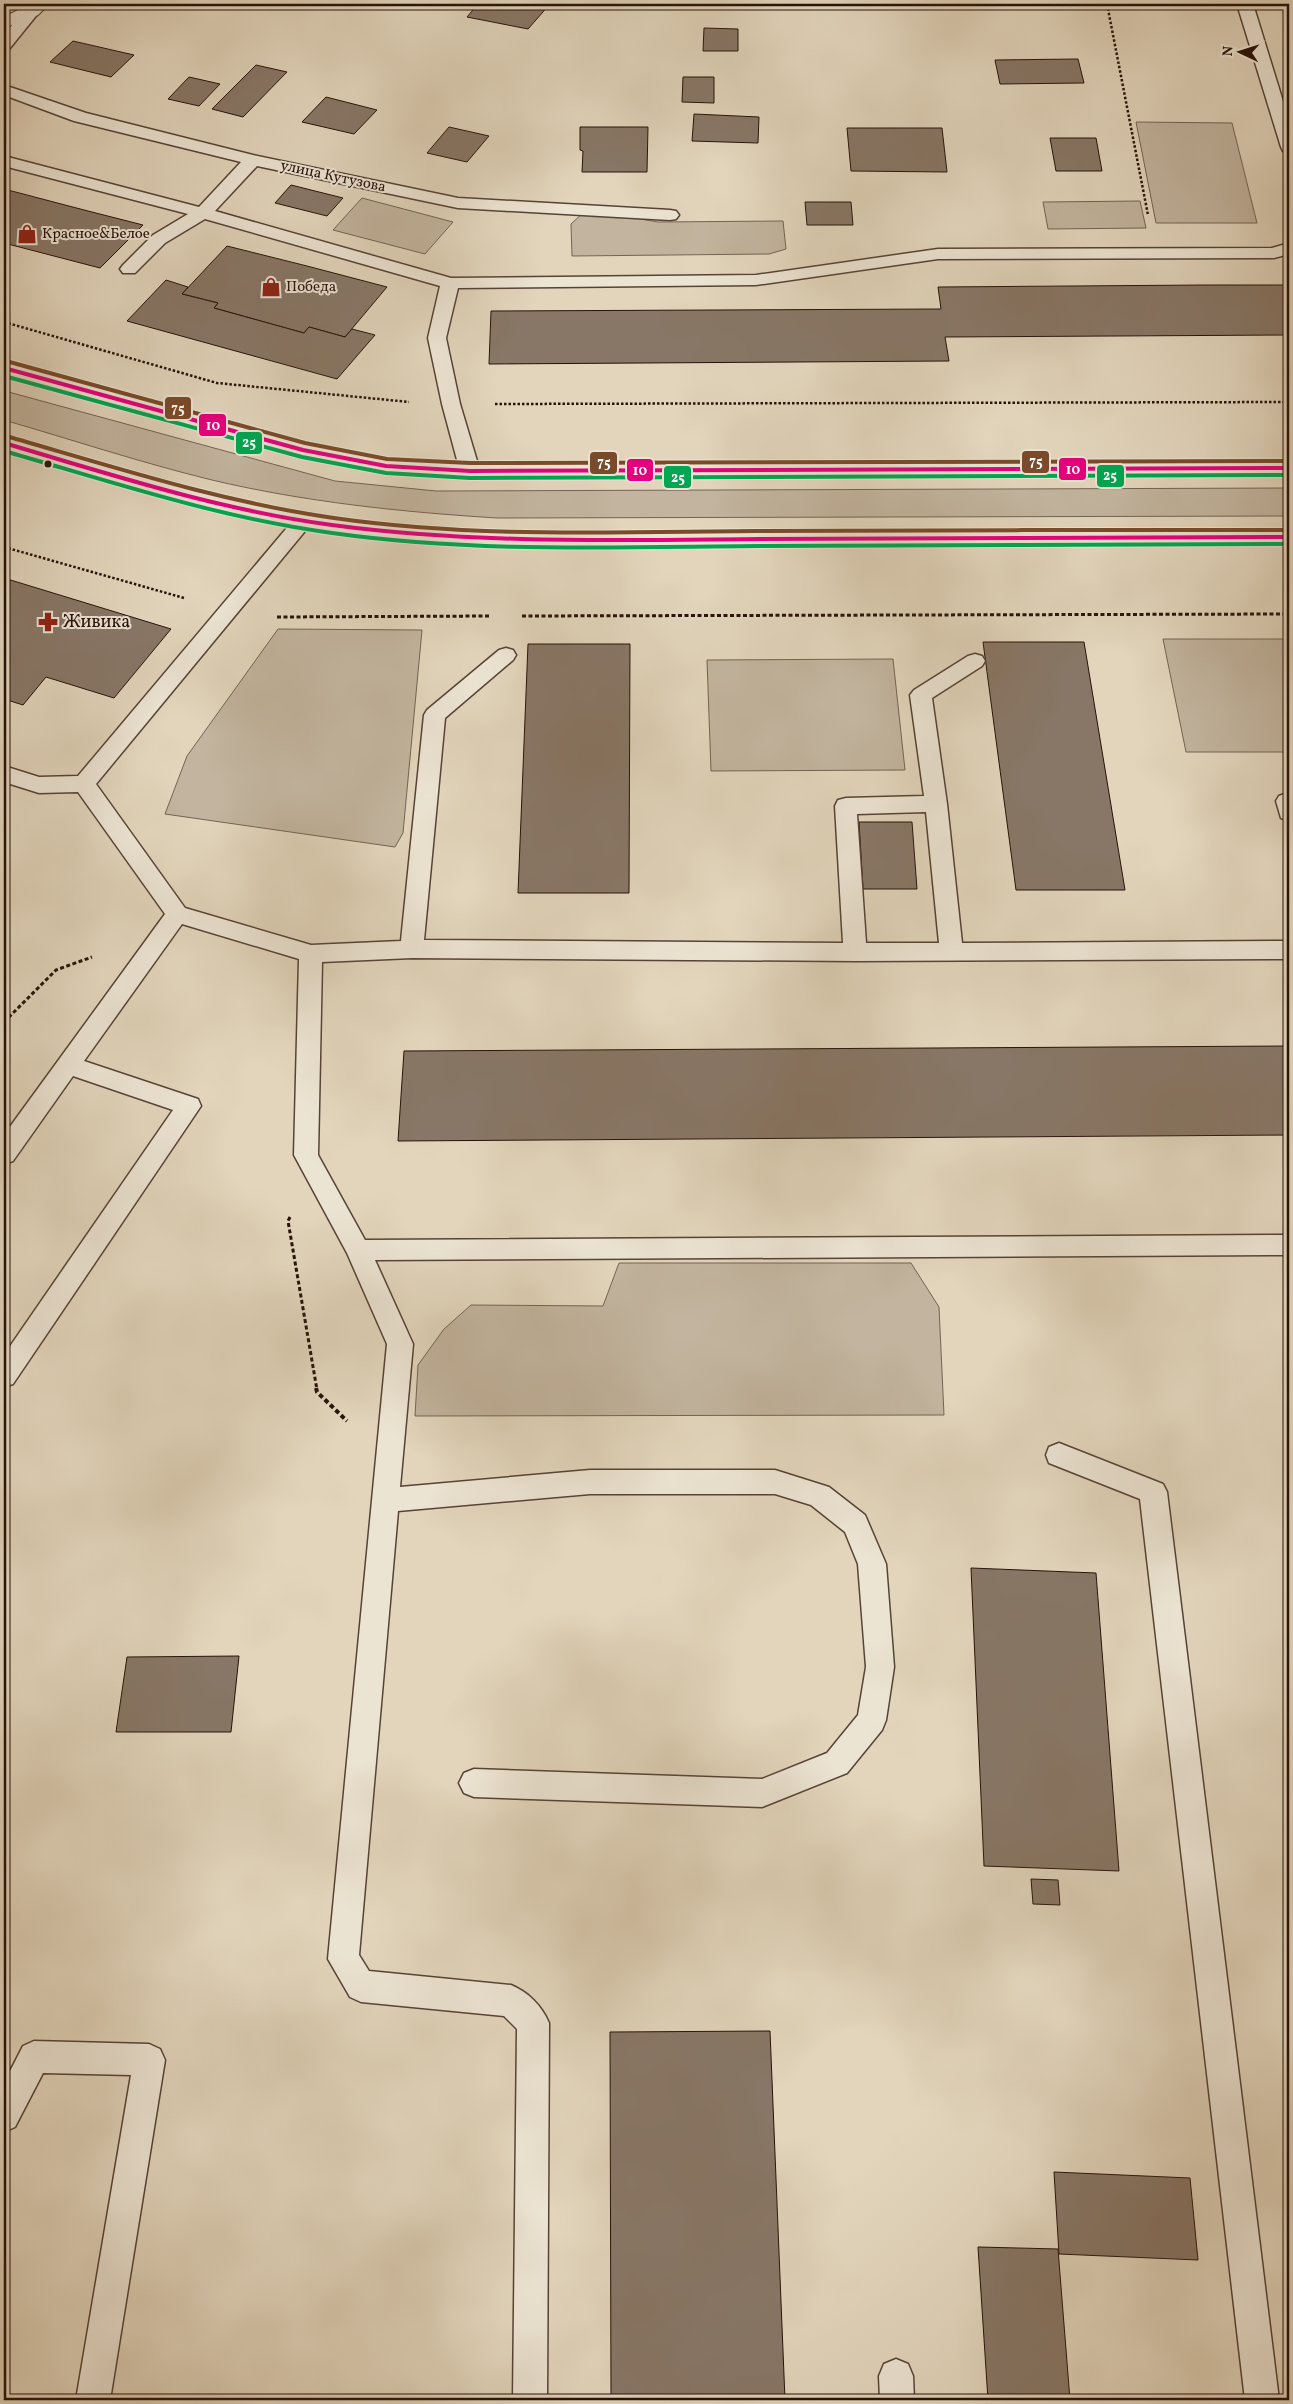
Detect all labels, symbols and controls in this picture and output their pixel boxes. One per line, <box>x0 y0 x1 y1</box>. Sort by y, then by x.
north arrow <box>1216 28 1266 78</box>
text: N <box>1219 45 1238 57</box>
street label: улица Кутузова <box>278 156 388 198</box>
shop icon: Красное&Белое <box>16 223 38 245</box>
place label: Красное&Белое <box>42 224 150 245</box>
shop icon: Победа <box>260 276 282 298</box>
place label: Победа <box>286 277 336 298</box>
line badge: 75 <box>164 396 192 420</box>
text: 75 <box>171 400 185 419</box>
line badge: 10 <box>198 413 227 437</box>
text: 10 <box>206 417 220 436</box>
line badge: 25 <box>235 431 263 455</box>
text: 25 <box>242 434 256 453</box>
line badge: 75 <box>1021 450 1050 474</box>
line badge: 75 <box>589 451 618 475</box>
text: 75 <box>1029 453 1043 472</box>
text: 75 <box>597 454 611 473</box>
line badge: 10 <box>1058 457 1087 481</box>
line badge: 10 <box>626 458 654 482</box>
unlabelled marker <box>43 459 53 469</box>
text: 10 <box>1066 461 1080 480</box>
text: 10 <box>633 462 647 481</box>
line badge: 25 <box>1096 464 1125 488</box>
line badge: 25 <box>663 465 692 489</box>
text: 25 <box>1103 467 1117 486</box>
text: 25 <box>671 469 685 488</box>
place label: Живика <box>63 610 130 635</box>
pharmacy icon: Живика <box>37 611 59 633</box>

